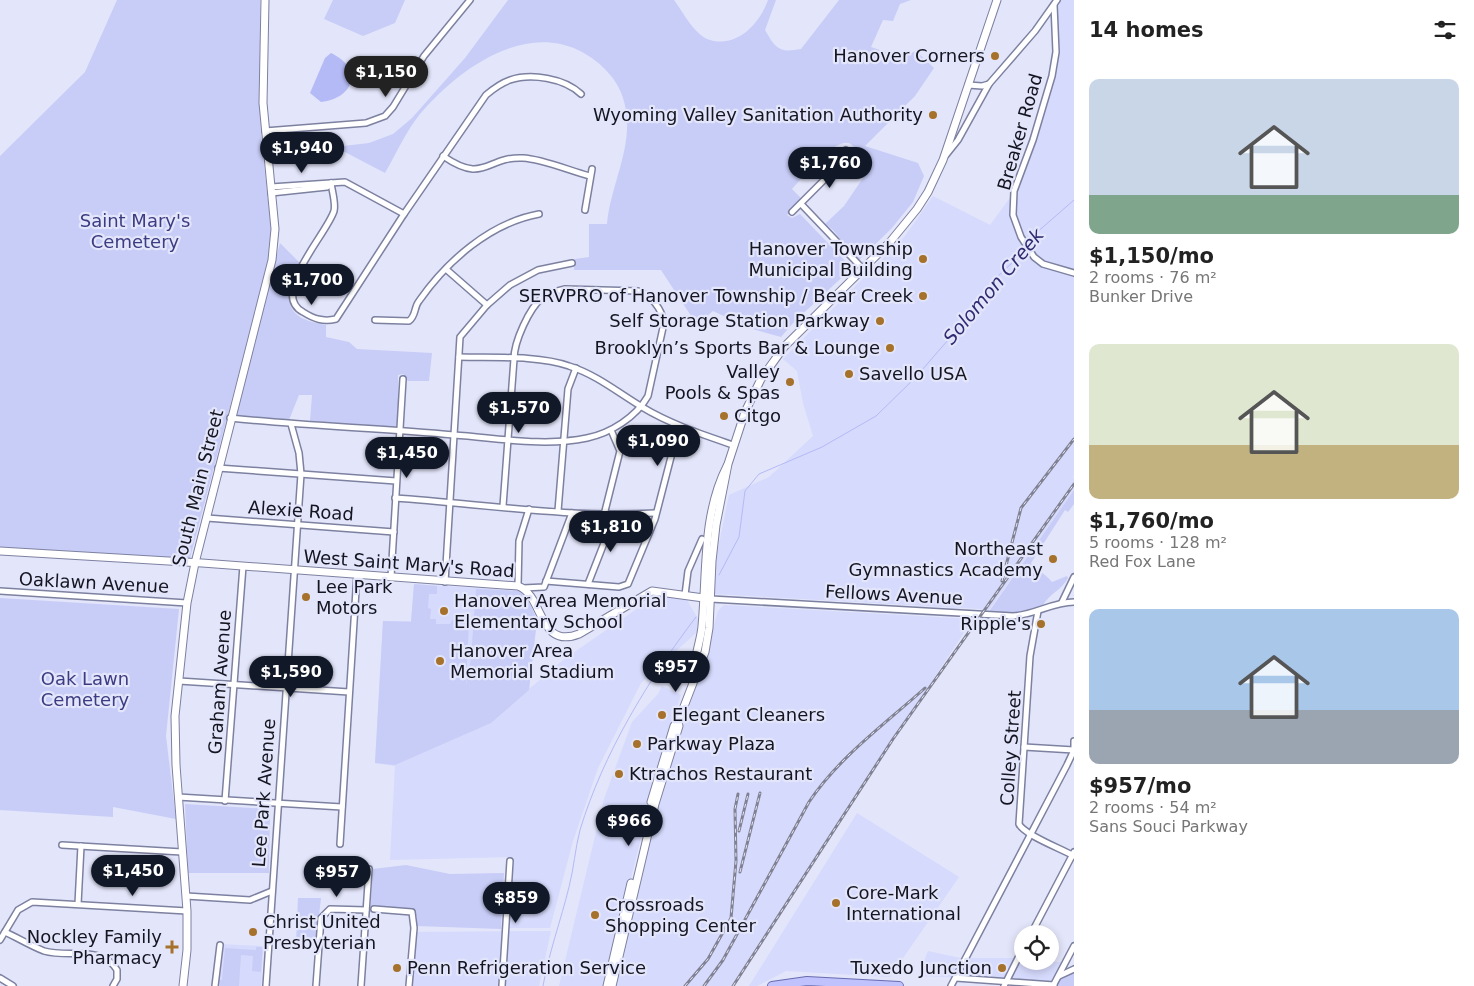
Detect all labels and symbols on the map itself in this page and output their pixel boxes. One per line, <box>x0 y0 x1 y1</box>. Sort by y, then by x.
place label: Hanover Corners <box>833 45 985 66</box>
marker: Hanover Corners <box>989 50 1001 62</box>
pin: $1,150 <box>345 56 427 98</box>
street label: Breaker Road <box>993 71 1046 193</box>
place label: Wyoming Valley Sanitation Authority <box>593 104 923 125</box>
marker: Wyoming Valley Sanitation Authority <box>927 109 939 121</box>
pin: $1,940 <box>261 132 343 174</box>
pin: $1,760 <box>789 146 871 189</box>
park label: Saint Mary's Cemetery <box>80 210 190 252</box>
water label: Solomon Creek <box>938 223 1048 348</box>
place label: Hanover Township Municipal Building <box>749 238 913 280</box>
marker: Hanover Township Municipal Building <box>917 253 929 265</box>
pin: $1,700 <box>271 264 353 306</box>
place label: SERVPRO of Hanover Township / Bear Creek <box>519 285 914 306</box>
marker: SERVPRO of Hanover Township / Bear Creek <box>917 290 929 302</box>
place label: Self Storage Station Parkway <box>609 310 870 331</box>
marker: Self Storage Station Parkway <box>874 315 886 327</box>
place label: Brooklyn’s Sports Bar & Lounge <box>595 337 880 358</box>
marker: Brooklyn’s Sports Bar & Lounge <box>884 342 896 354</box>
place label: Valley Pools & Spas <box>665 361 780 403</box>
place label: Savello USA <box>859 363 968 384</box>
marker: Savello USA <box>843 368 855 380</box>
marker: Valley Pools & Spas <box>784 376 796 388</box>
pin: $1,570 <box>478 392 560 434</box>
place label: Citgo <box>734 405 781 426</box>
street label: South Main Street <box>168 407 227 569</box>
marker: Citgo <box>718 410 730 422</box>
pin: $1,090 <box>617 424 699 467</box>
pin: $1,450 <box>366 436 448 479</box>
street label: Alexie Road <box>248 496 354 525</box>
pin: $1,810 <box>570 510 652 553</box>
place label: Northeast Gymnastics Academy <box>848 538 1043 580</box>
street label: West Saint Mary's Road <box>303 546 515 581</box>
marker: Northeast Gymnastics Academy <box>1047 553 1059 565</box>
street label: Oaklawn Avenue <box>18 568 170 597</box>
place label: Lee Park Motors <box>316 576 393 618</box>
street label: Fellows Avenue <box>824 580 964 609</box>
place label: Hanover Area Memorial Elementary School <box>454 590 667 632</box>
marker: Lee Park Motors <box>300 591 312 603</box>
marker: Hanover Area Memorial Elementary School <box>438 605 450 617</box>
street label: Graham Avenue <box>204 609 235 755</box>
place label: Ripple's <box>960 613 1031 634</box>
marker: Ripple's <box>1035 618 1047 630</box>
place label: Hanover Area Memorial Stadium <box>450 640 614 682</box>
pin: $957 <box>646 650 706 693</box>
marker: Hanover Area Memorial Stadium <box>434 655 446 667</box>
pin: $1,590 <box>250 656 332 698</box>
park label: Oak Lawn Cemetery <box>41 668 130 710</box>
street label: Colley Street <box>996 690 1025 806</box>
place label: Elegant Cleaners <box>672 704 825 725</box>
marker: Elegant Cleaners <box>656 709 668 721</box>
street label: Lee Park Avenue <box>248 718 279 868</box>
place label: Parkway Plaza <box>647 733 775 754</box>
marker: Parkway Plaza <box>631 738 643 750</box>
place label: Ktrachos Restaurant <box>629 763 812 784</box>
marker: Ktrachos Restaurant <box>613 768 625 780</box>
pin: $966 <box>599 804 659 847</box>
pin: $1,450 <box>92 854 174 897</box>
pin: $957 <box>307 856 367 898</box>
pin: $859 <box>486 882 546 924</box>
place label: Core-Mark International <box>846 882 961 924</box>
place label: Crossroads Shopping Center <box>605 894 756 936</box>
marker: Core-Mark International <box>830 897 842 909</box>
marker: Crossroads Shopping Center <box>589 909 601 921</box>
place label: Christ United Presbyterian <box>263 911 381 953</box>
place label: Nockley Family Pharmacy <box>27 926 162 968</box>
marker: Christ United Presbyterian <box>247 926 259 938</box>
marker: Nockley Family Pharmacy <box>166 941 178 953</box>
place label: Penn Refrigeration Service <box>407 957 646 978</box>
place label: Tuxedo Junction <box>849 957 992 978</box>
marker: Penn Refrigeration Service <box>391 962 403 974</box>
marker: Tuxedo Junction <box>996 962 1008 974</box>

